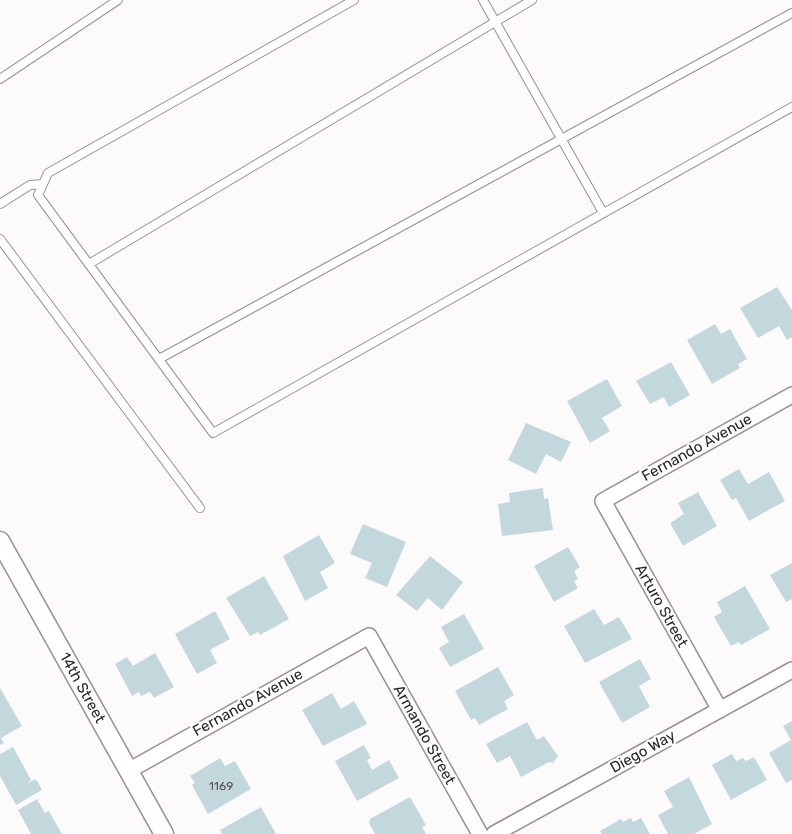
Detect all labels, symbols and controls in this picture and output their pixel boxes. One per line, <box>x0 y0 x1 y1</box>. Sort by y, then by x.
street label: Fernando Avenue <box>639 410 755 486</box>
street label: Arturo Street <box>631 561 691 651</box>
street label: 14th Street <box>55 650 109 726</box>
street label: Fernando Avenue <box>190 665 306 741</box>
street label: Armando Street <box>389 682 459 788</box>
street label: Diego Way <box>607 727 679 777</box>
house number: 1169 <box>209 780 233 794</box>

